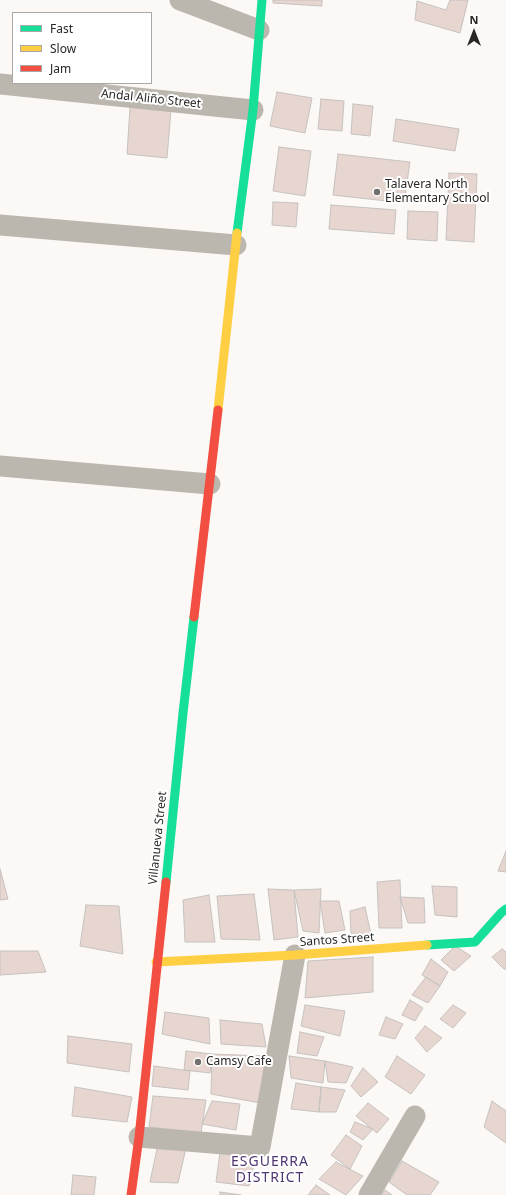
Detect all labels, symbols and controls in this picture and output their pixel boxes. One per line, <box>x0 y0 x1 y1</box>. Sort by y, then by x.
legend <box>12 12 152 84</box>
north arrow <box>454 12 494 52</box>
text: N <box>470 12 478 27</box>
text: Fast <box>50 20 73 37</box>
text: Slow <box>50 40 76 57</box>
text: Jam <box>50 60 71 77</box>
street label: Andal Aliño Street <box>100 87 202 111</box>
place label: Talavera North Elementary School <box>385 178 490 206</box>
marker: Talavera North Elementary School <box>372 187 382 197</box>
street label: Villanueva Street <box>146 790 170 886</box>
street label: Santos Street <box>299 930 375 950</box>
place label: Camsy Cafe <box>206 1055 272 1069</box>
marker: Camsy Cafe <box>193 1057 203 1067</box>
district label: ESGUERRA DISTRICT <box>231 1154 309 1186</box>

